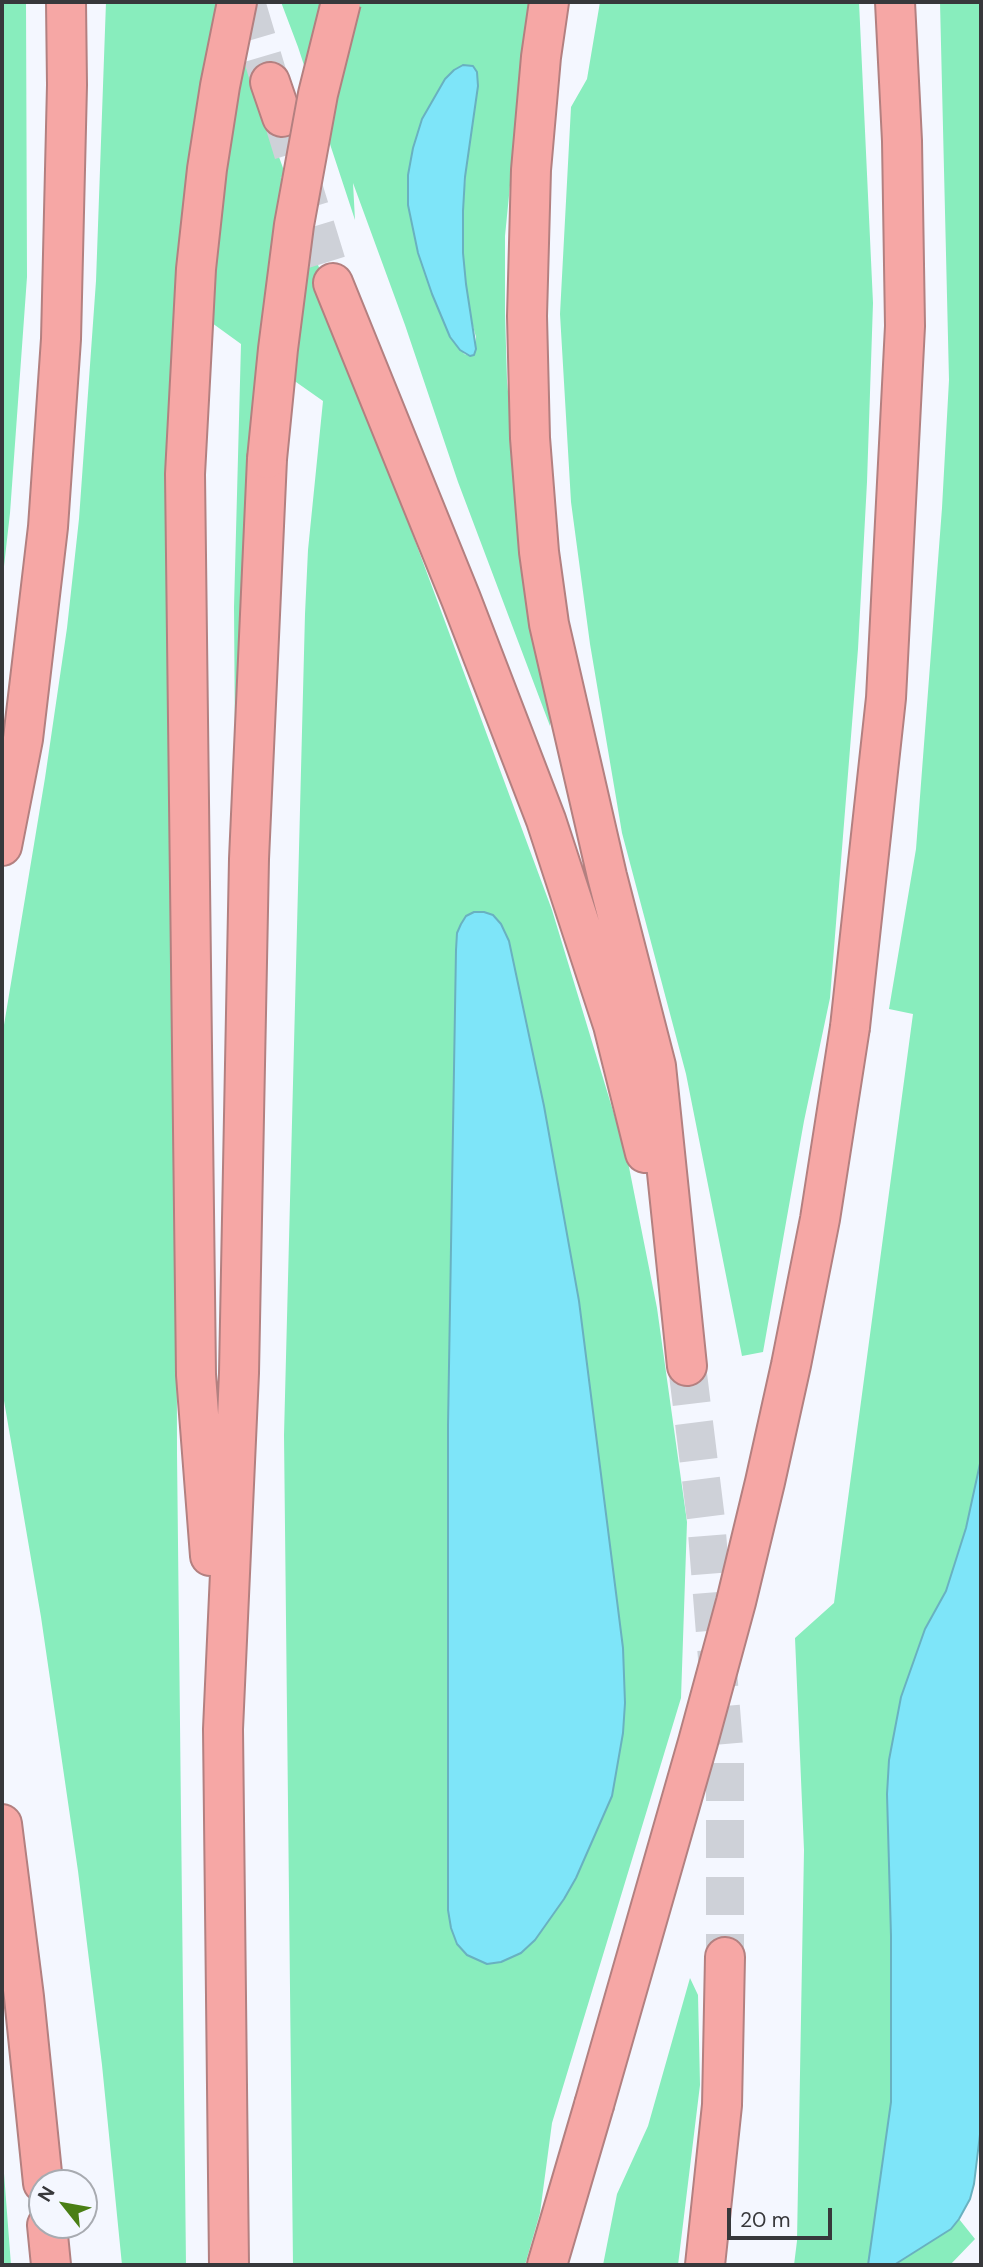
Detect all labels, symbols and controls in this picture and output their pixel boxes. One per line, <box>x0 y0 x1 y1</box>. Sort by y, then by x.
north arrow <box>28 2169 98 2239</box>
text: N <box>32 2182 61 2206</box>
scale bar <box>731 2194 836 2238</box>
text: 20 m <box>740 2206 791 2234</box>

